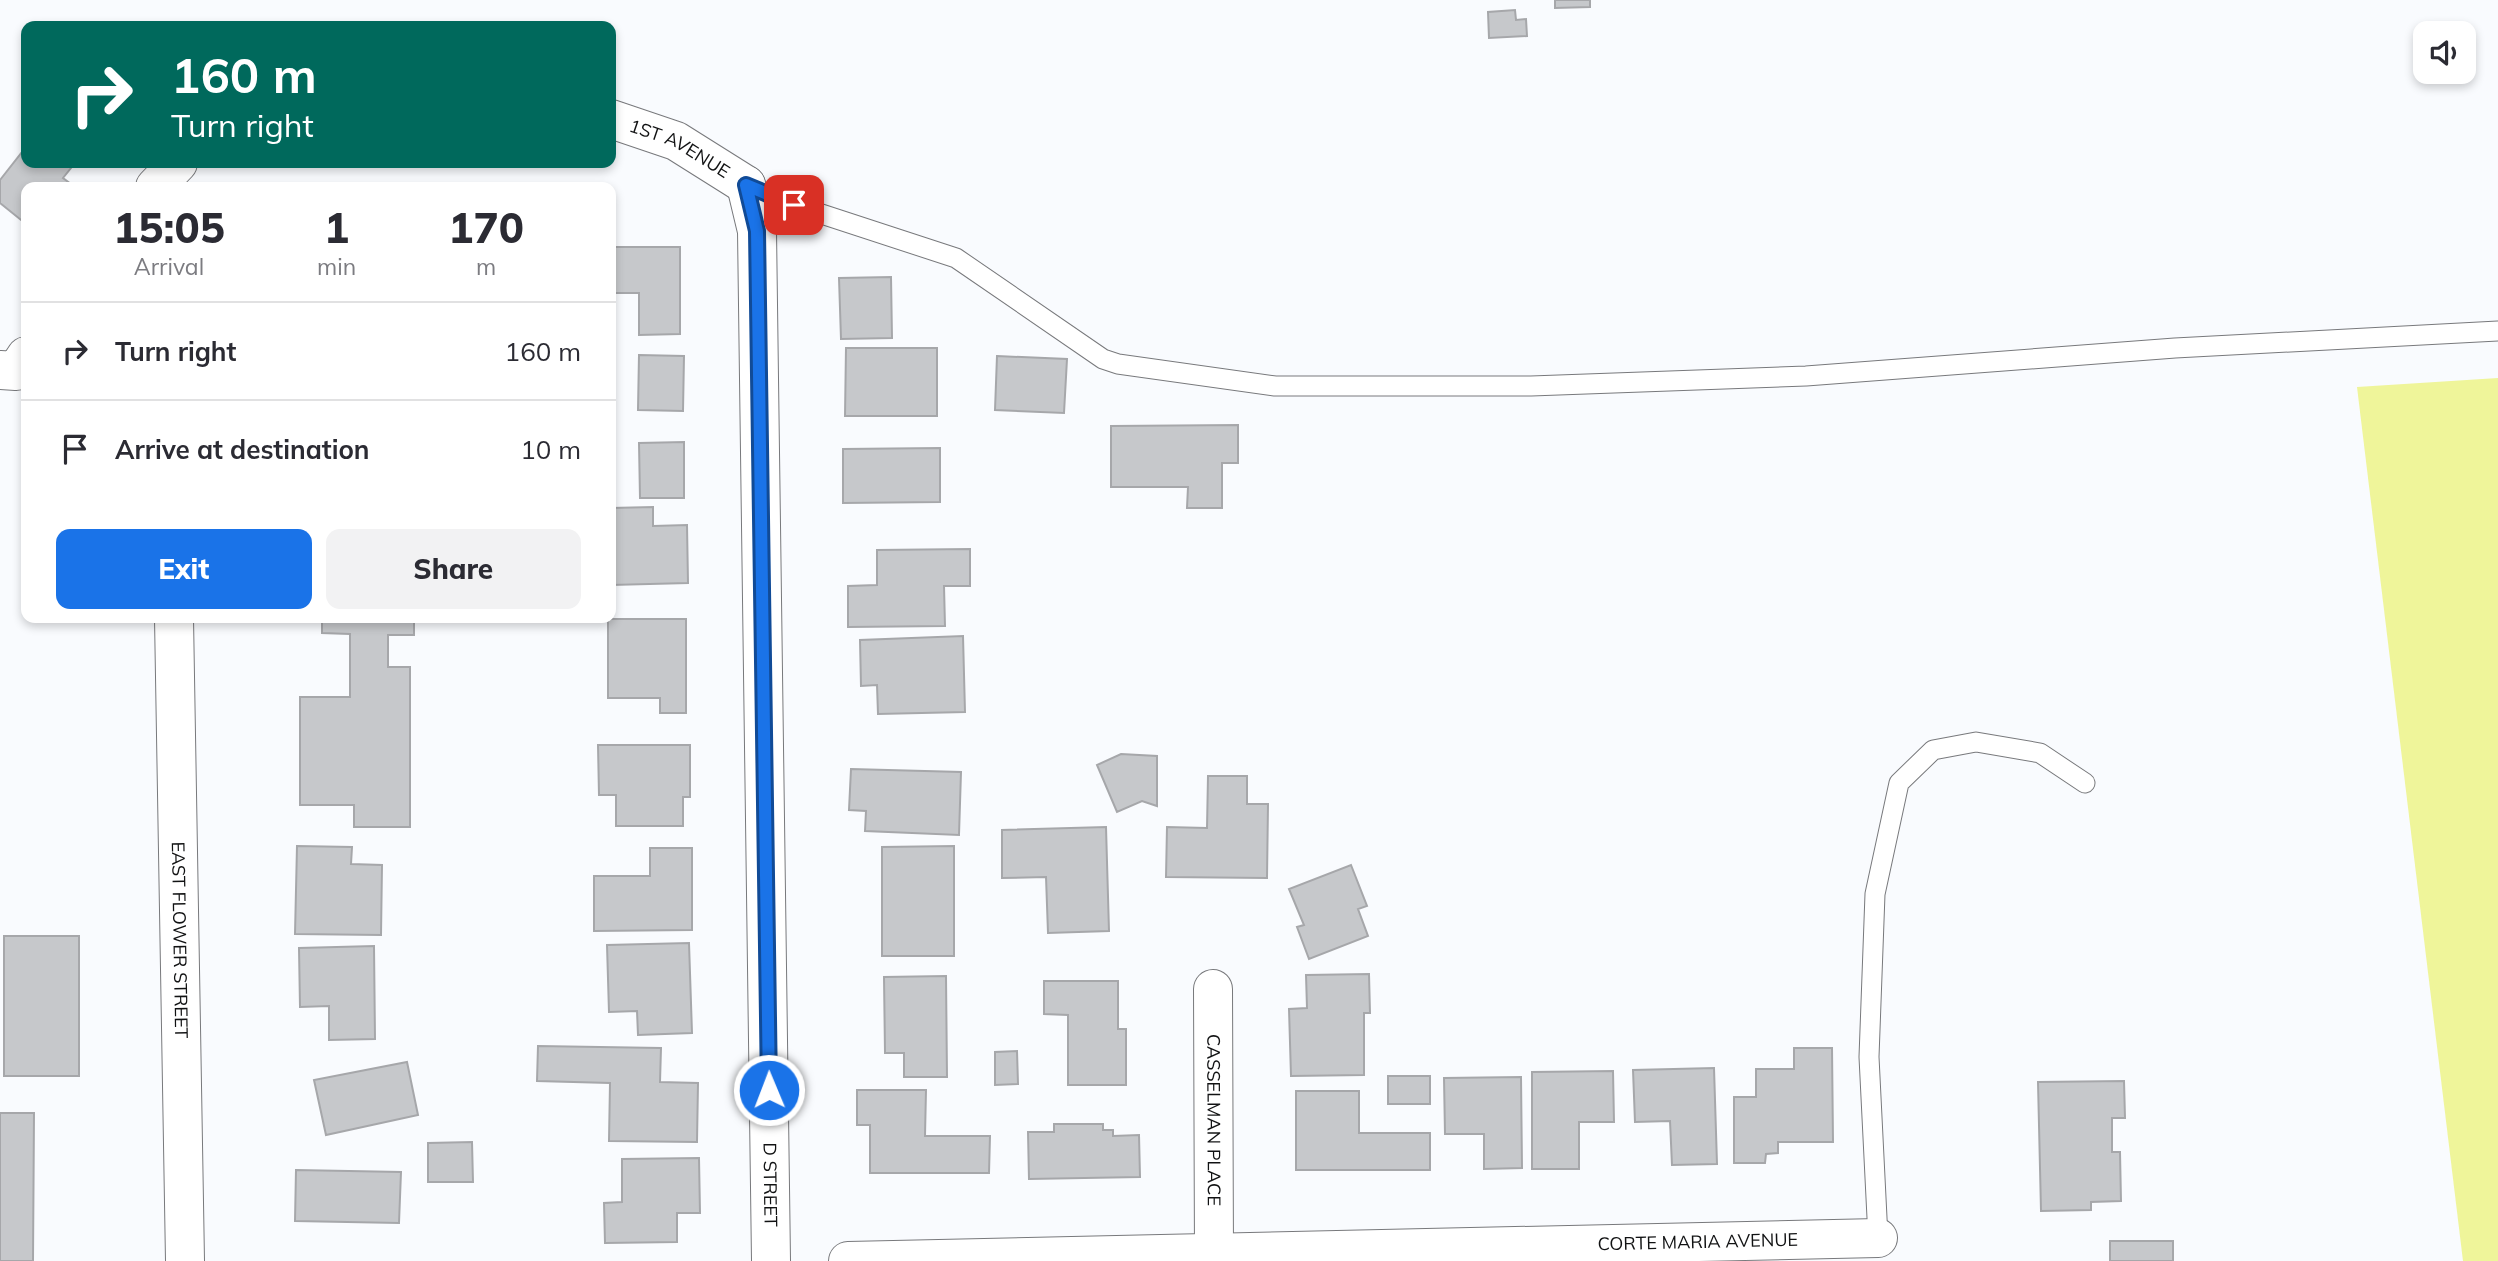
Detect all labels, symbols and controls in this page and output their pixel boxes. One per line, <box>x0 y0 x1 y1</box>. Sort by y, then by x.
map controls <box>2413 21 2476 84</box>
button: sound <box>2413 21 2476 84</box>
text: 160 m <box>171 44 317 105</box>
icon: right <box>56 49 147 140</box>
text: Turn right <box>171 105 314 145</box>
street label: 1ST AVENUE <box>626 114 734 183</box>
pin <box>764 175 824 235</box>
icon: arrive <box>775 186 813 224</box>
text: 15:05 <box>113 201 225 254</box>
text: 1 <box>324 201 349 254</box>
text: 170 <box>448 201 524 254</box>
text: Arrival <box>134 252 204 281</box>
text: min <box>317 252 356 281</box>
text: m <box>476 252 496 281</box>
icon: right <box>56 332 94 370</box>
text: Turn right <box>115 335 236 368</box>
text: 160 m <box>505 335 581 368</box>
icon: arrive <box>56 430 94 468</box>
text: Arrive at destination <box>115 433 370 466</box>
text: 10 m <box>520 433 581 466</box>
button: Exit <box>56 529 312 609</box>
button: Share <box>326 529 581 609</box>
street label: EAST FLOWER STREET <box>167 841 193 1039</box>
street label: CASSELMAN PLACE <box>1202 1034 1226 1206</box>
position arrow <box>732 1053 806 1127</box>
street label: D STREET <box>758 1142 783 1227</box>
street label: CORTE MARIA AVENUE <box>1597 1228 1798 1255</box>

